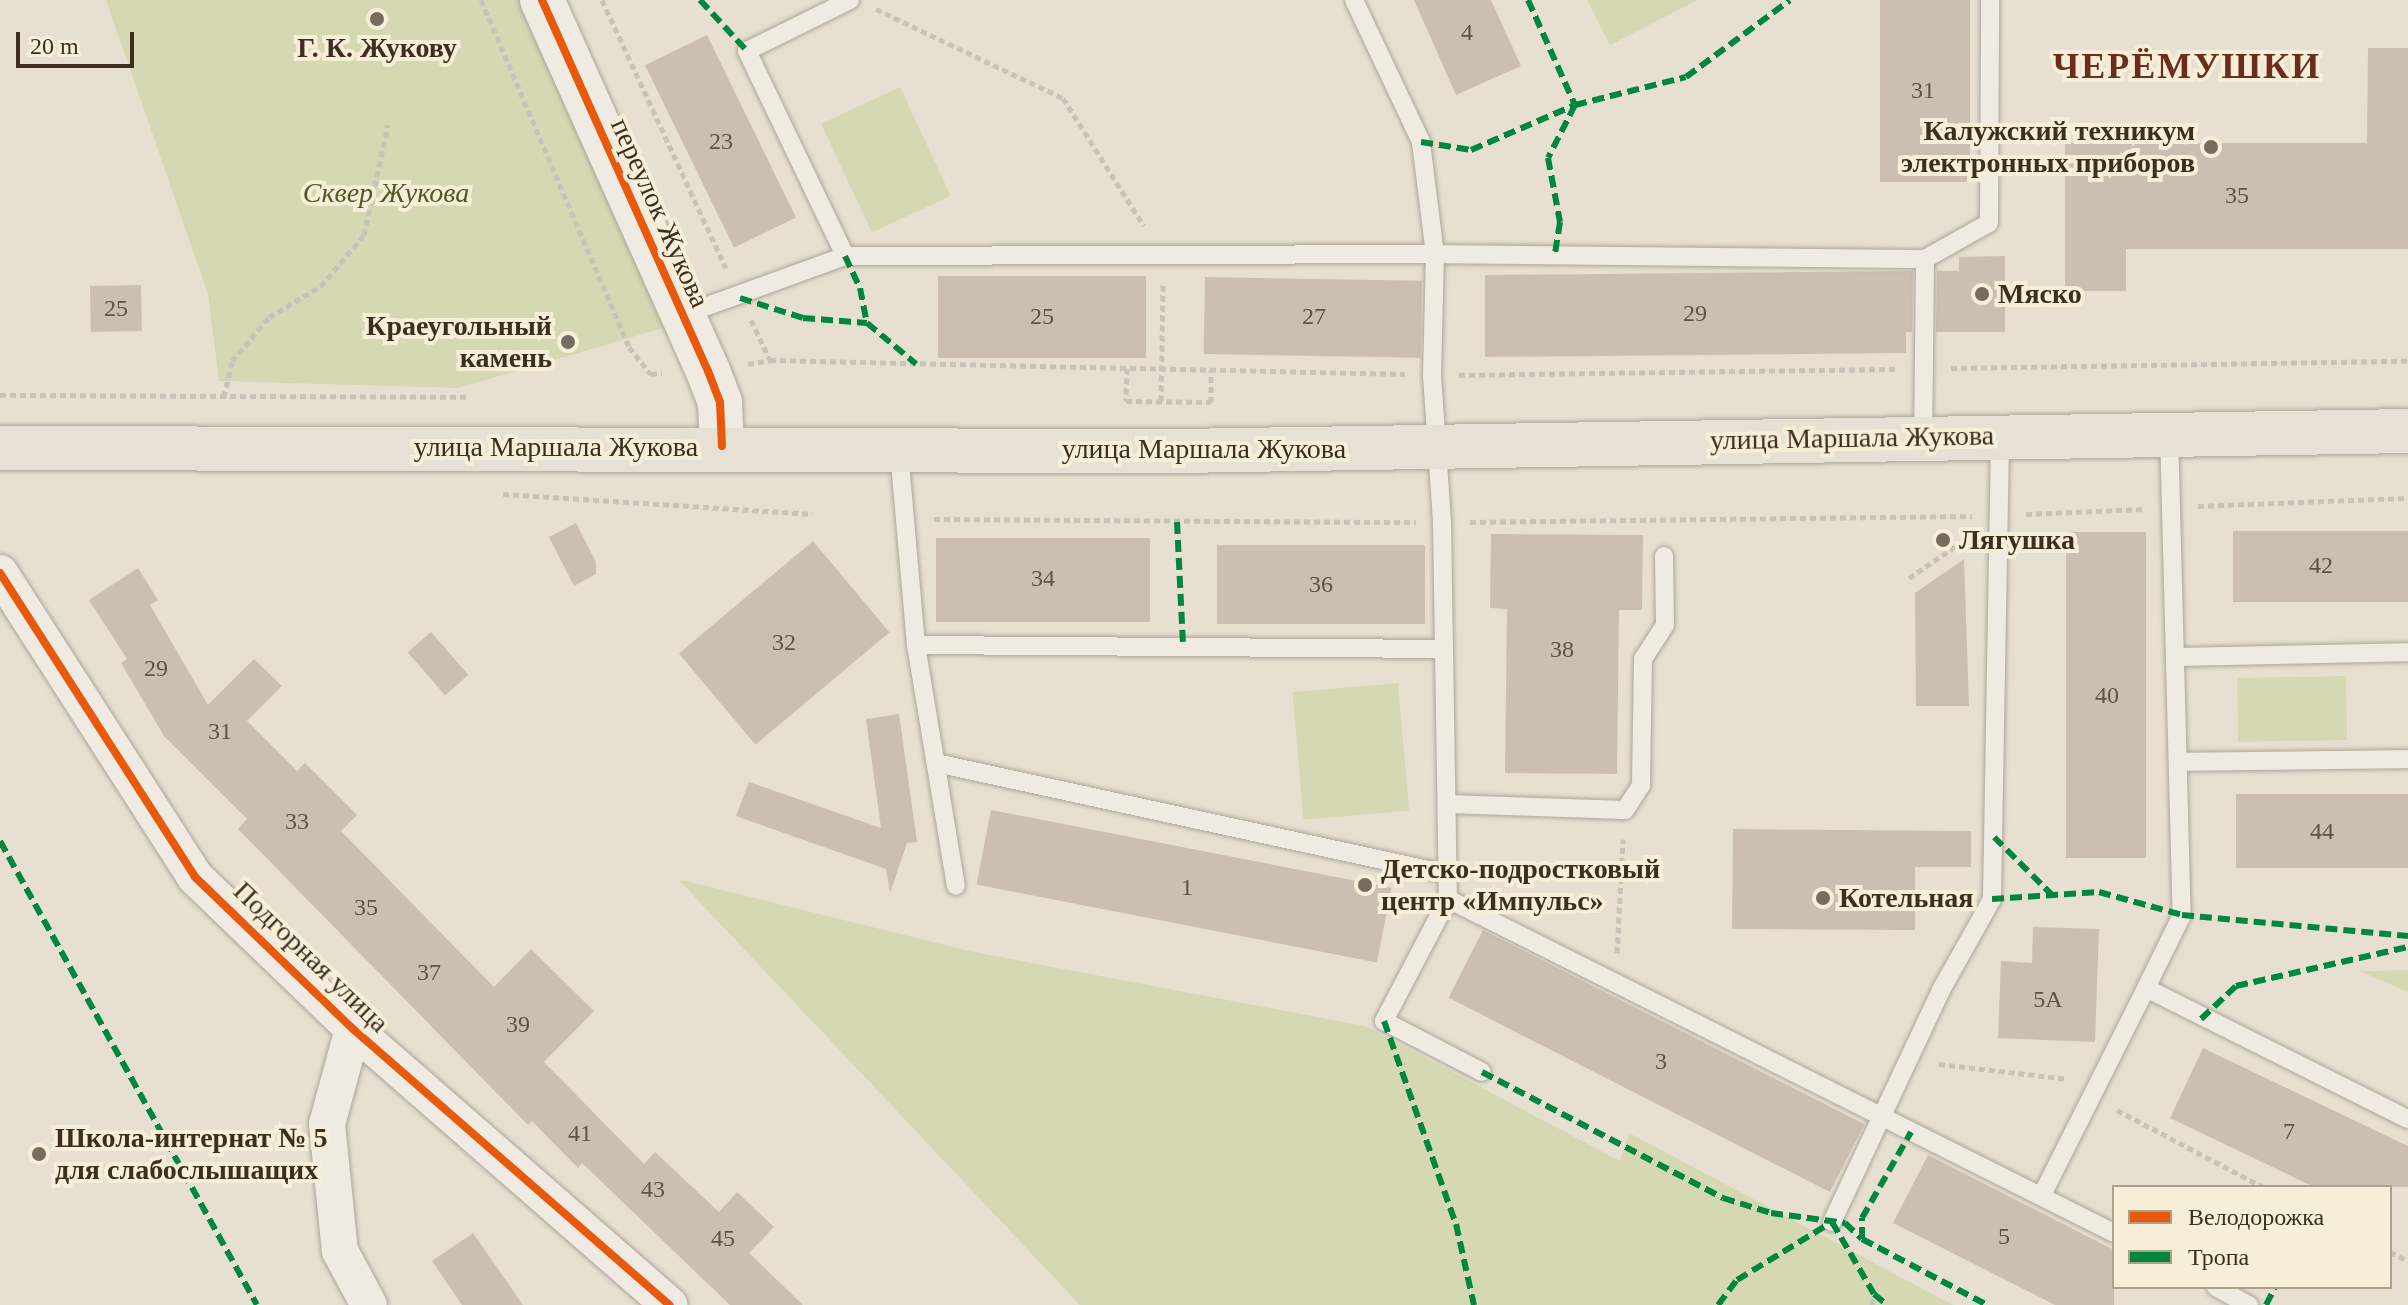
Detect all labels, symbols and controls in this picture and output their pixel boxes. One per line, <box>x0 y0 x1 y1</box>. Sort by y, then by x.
marker: Г. К. Жукову <box>368 10 386 28</box>
scale bar <box>20 16 138 66</box>
house number: 4 <box>1461 19 1473 47</box>
place label: Г. К. Жукову <box>297 31 457 65</box>
text: 20 m <box>30 33 79 59</box>
district label: ЧЕРЁМУШКИ <box>2053 45 2321 89</box>
house number: 31 <box>1911 77 1935 105</box>
street label: переулок Жукова <box>603 113 717 313</box>
place label: Калужский техникум электронных приборов <box>1901 114 2195 180</box>
house number: 23 <box>709 128 733 156</box>
marker: Калужский техникум электронных приборов <box>2202 138 2220 156</box>
park label: Сквер Жукова <box>303 176 469 210</box>
house number: 35 <box>2225 182 2249 210</box>
place label: Мяско <box>1998 277 2082 311</box>
marker: Мяско <box>1973 285 1991 303</box>
house number: 25 <box>104 295 128 323</box>
house number: 29 <box>1683 300 1707 328</box>
house number: 25 <box>1030 303 1054 331</box>
house number: 27 <box>1302 303 1326 331</box>
place label: Краеугольный камень <box>366 309 552 375</box>
marker: Краеугольный камень <box>559 333 577 351</box>
street label: улица Маршала Жукова <box>1710 419 1994 457</box>
street label: улица Маршала Жукова <box>414 430 698 464</box>
street label: улица Маршала Жукова <box>1062 432 1346 466</box>
place label: Лягушка <box>1959 523 2075 557</box>
marker: Лягушка <box>1934 531 1952 549</box>
house number: 42 <box>2309 552 2333 580</box>
house number: 34 <box>1031 565 1055 593</box>
house number: 36 <box>1309 571 1333 599</box>
house number: 32 <box>772 629 796 657</box>
house number: 38 <box>1550 636 1574 664</box>
house number: 29 <box>144 655 168 683</box>
house number: 40 <box>2095 682 2119 710</box>
house number: 31 <box>208 718 232 746</box>
house number: 33 <box>285 808 309 836</box>
house number: 44 <box>2310 818 2334 846</box>
place label: Детско-подростковый центр «Импульс» <box>1381 852 1660 918</box>
street label: Подгорная улица <box>226 874 396 1040</box>
house number: 1 <box>1181 874 1193 902</box>
marker: Детско-подростковый центр «Импульс» <box>1356 876 1374 894</box>
place label: Котельная <box>1839 881 1974 915</box>
marker: Котельная <box>1814 889 1832 907</box>
house number: 35 <box>354 894 378 922</box>
house number: 37 <box>417 959 441 987</box>
house number: 5А <box>2033 986 2063 1014</box>
house number: 39 <box>506 1011 530 1039</box>
house number: 3 <box>1655 1048 1667 1076</box>
house number: 7 <box>2283 1118 2295 1146</box>
house number: 41 <box>568 1120 592 1148</box>
place label: Школа-интернат № 5 для слабослышащих <box>55 1121 327 1187</box>
marker: Школа-интернат № 5 для слабослышащих <box>30 1145 48 1163</box>
house number: 43 <box>641 1176 665 1204</box>
legend <box>2112 1185 2392 1289</box>
text: Велодорожка <box>2188 1204 2324 1230</box>
house number: 5 <box>1998 1223 2010 1251</box>
house number: 45 <box>711 1225 735 1253</box>
text: Тропа <box>2188 1244 2249 1270</box>

